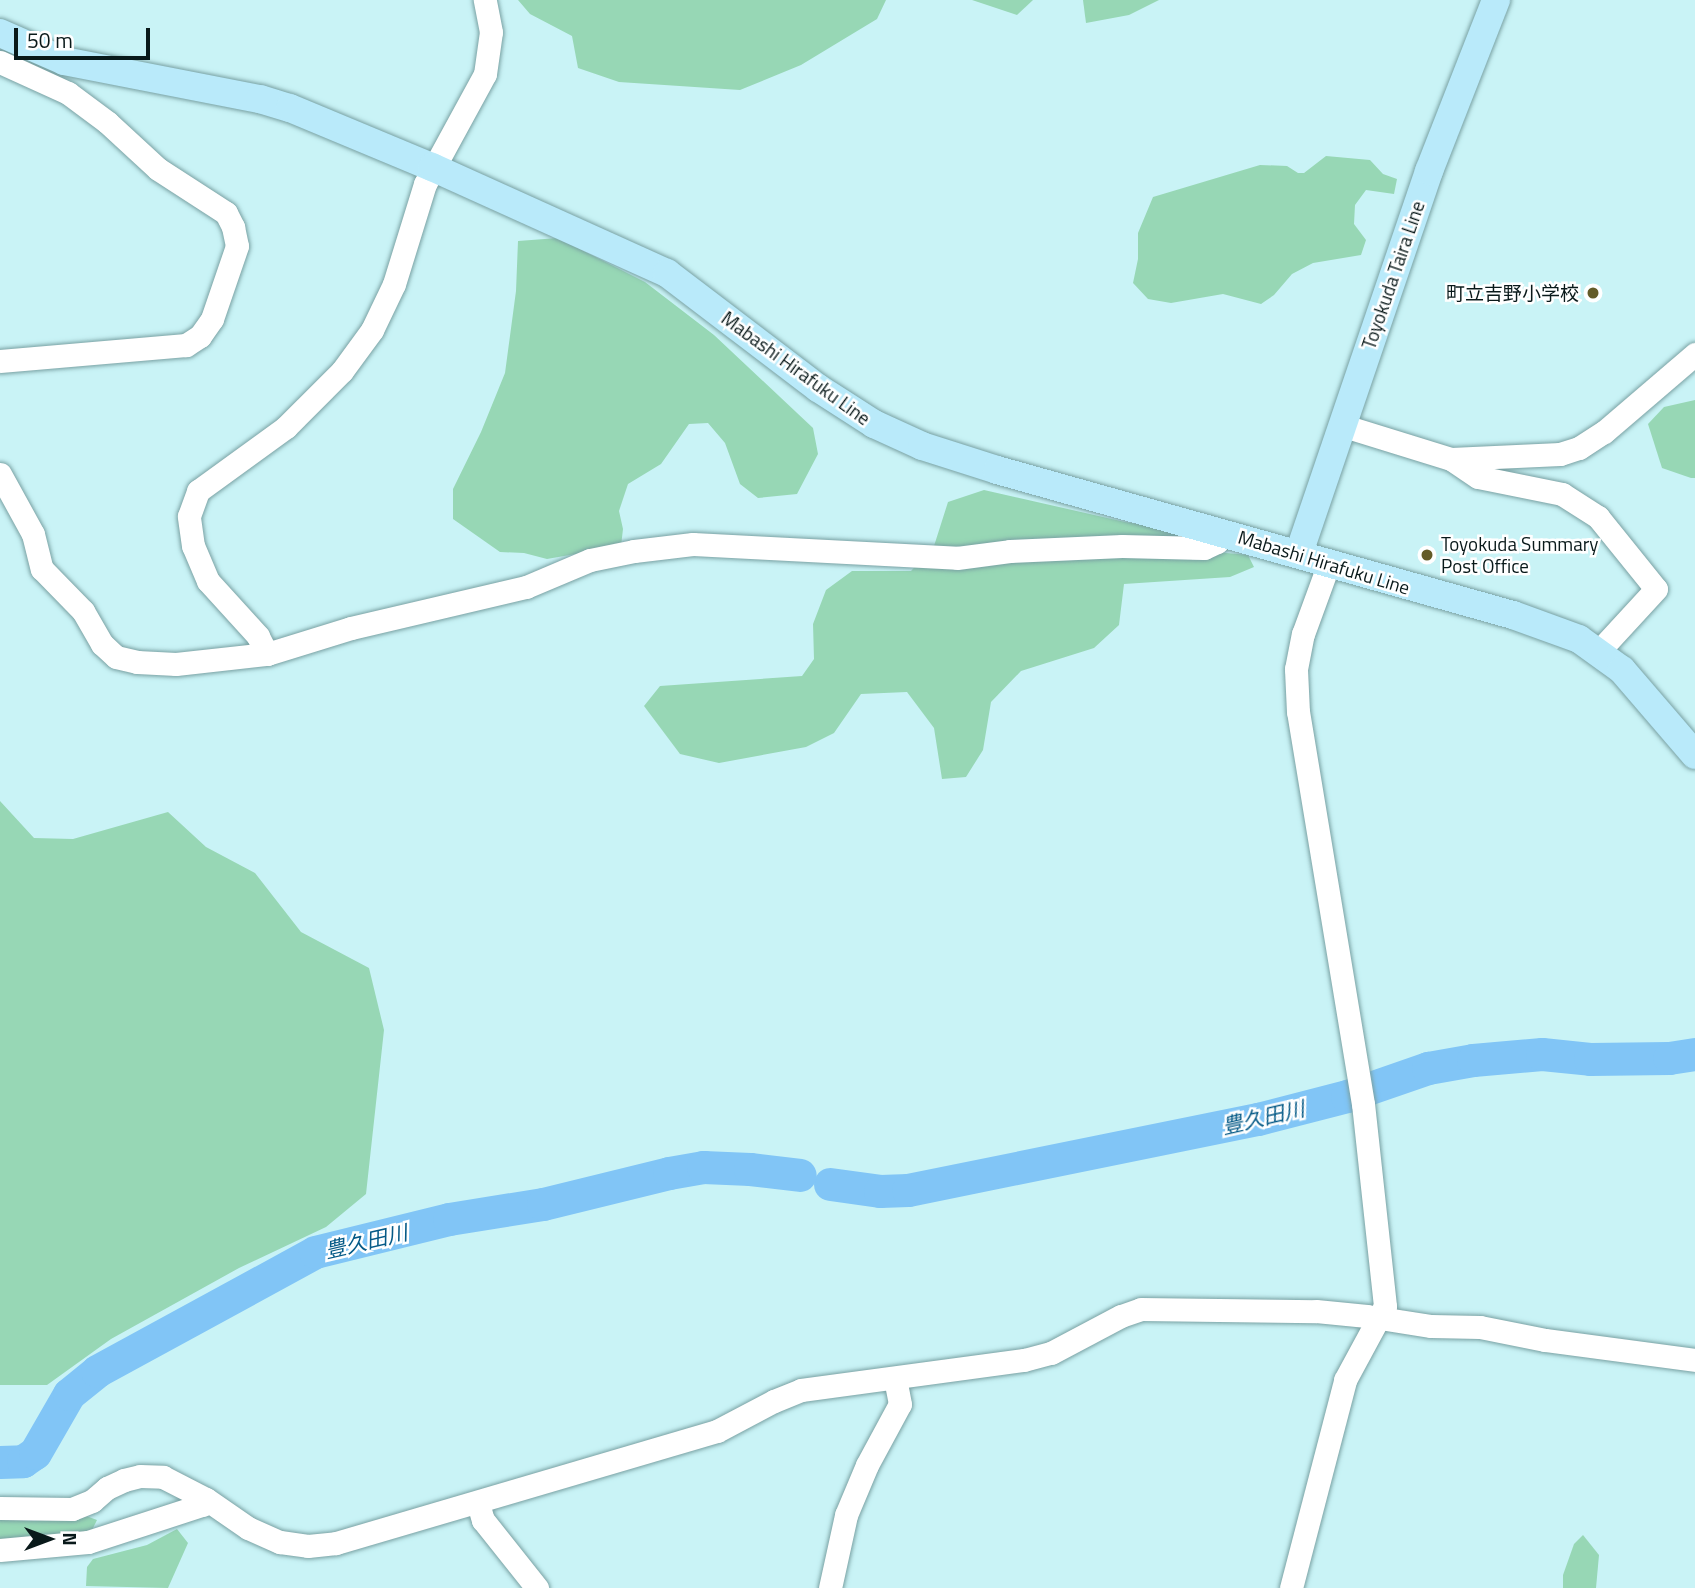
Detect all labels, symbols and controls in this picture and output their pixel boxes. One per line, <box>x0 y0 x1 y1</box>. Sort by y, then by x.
scale bar <box>18 14 154 58</box>
text: 50 m <box>27 24 73 56</box>
street label: Toyokuda Taira Line <box>1357 198 1429 352</box>
place label: 町立吉野小学校 <box>1446 282 1579 304</box>
marker: 町立吉野小学校 <box>1585 285 1601 301</box>
street label: Mabashi Hirafuku Line <box>717 306 875 430</box>
street label: Mabashi Hirafuku Line <box>1235 525 1413 599</box>
place label: Toyokuda Summary Post Office <box>1441 533 1599 577</box>
marker: Toyokuda Summary Post Office <box>1419 547 1435 563</box>
water label: 豊久田川 <box>1219 1095 1307 1139</box>
water label: 豊久田川 <box>322 1219 410 1263</box>
north arrow <box>14 1504 84 1574</box>
text: N <box>56 1532 85 1546</box>

